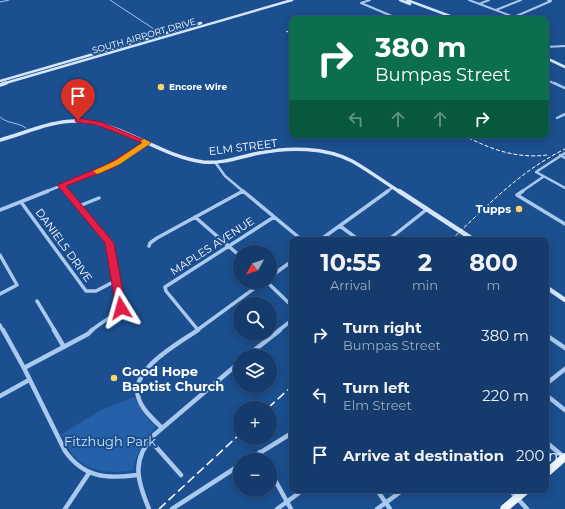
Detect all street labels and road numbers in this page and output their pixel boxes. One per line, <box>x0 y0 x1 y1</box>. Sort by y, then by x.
street label: SOUTH AIRPORT DRIVE <box>91 15 197 56</box>
street label: ELM STREET <box>208 136 279 158</box>
street label: DANIELS DRIVE <box>33 205 95 285</box>
street label: MAPLES AVENUE <box>167 214 257 278</box>

